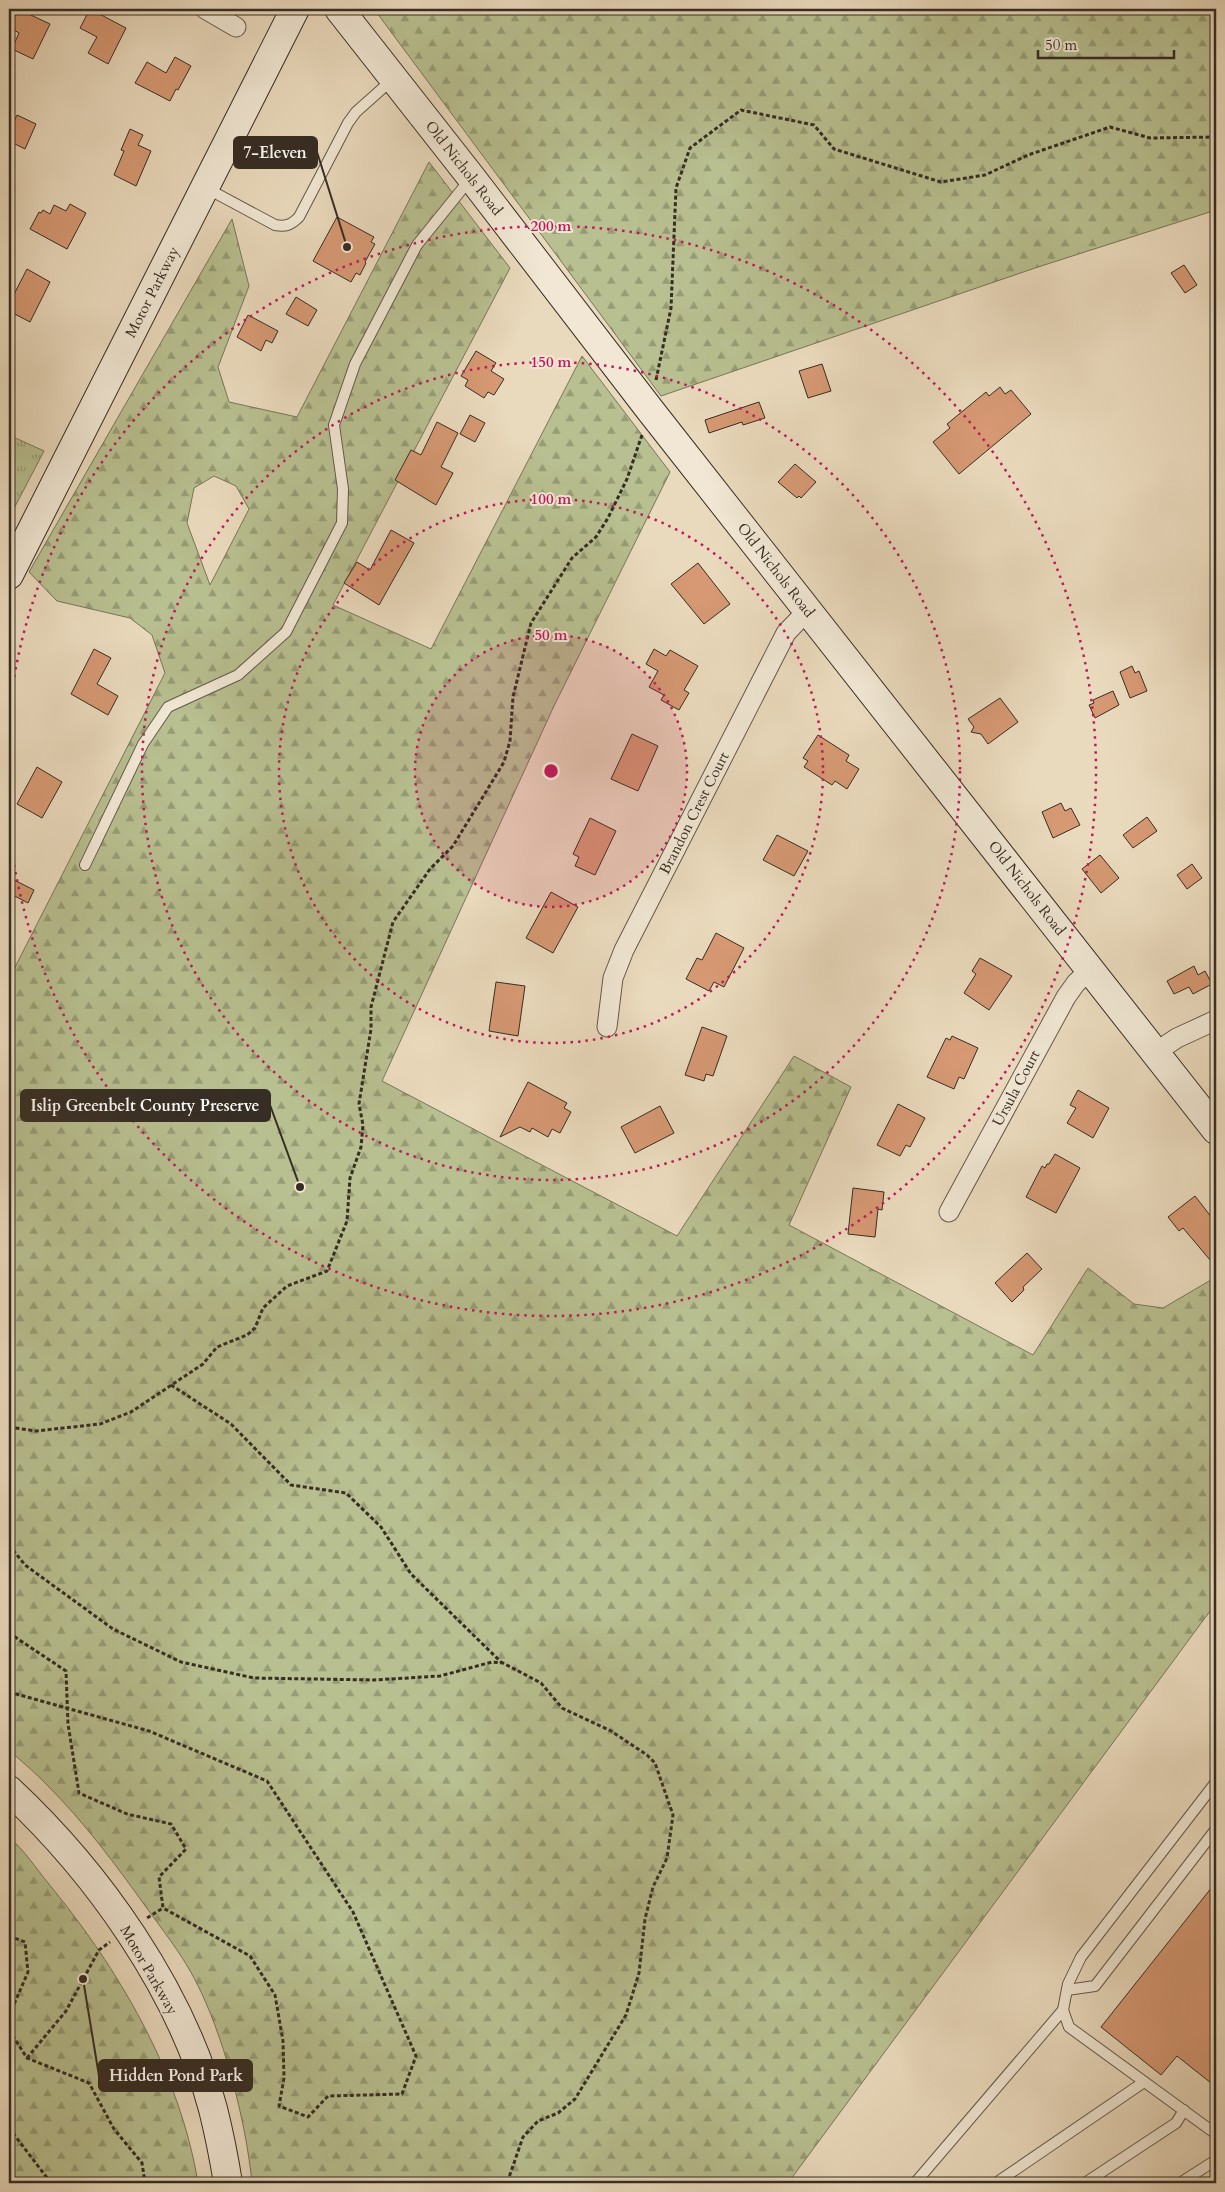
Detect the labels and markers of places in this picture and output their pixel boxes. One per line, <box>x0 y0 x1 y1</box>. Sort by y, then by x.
callout: 7-Eleven <box>234 137 317 168</box>
centre of rings <box>542 762 560 780</box>
callout: Islip Greenbelt County Preserve <box>21 1090 270 1121</box>
callout: Hidden Pond Park <box>99 2060 252 2091</box>

